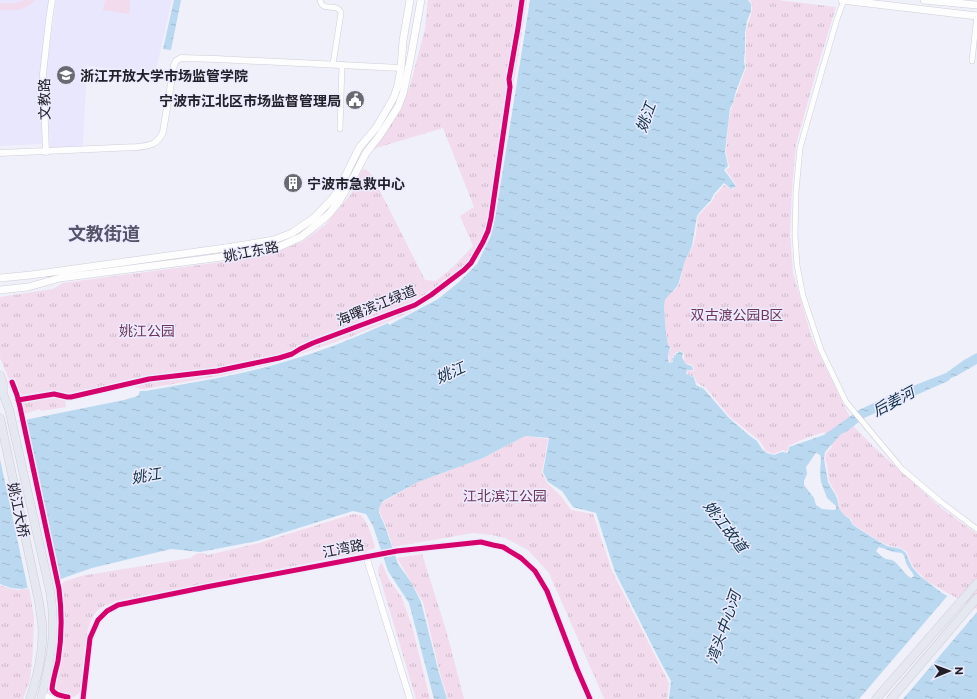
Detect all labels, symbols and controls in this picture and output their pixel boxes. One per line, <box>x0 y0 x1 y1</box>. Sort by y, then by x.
school or university icon: 浙江开放大学市场监管学院 <box>55 64 77 86</box>
place label: 浙江开放大学市场监管学院 <box>80 67 248 84</box>
street label: 文教路 <box>35 78 53 120</box>
public building icon: 宁波市江北区市场监督管理局 <box>344 89 366 111</box>
place label: 宁波市江北区市场监督管理局 <box>159 92 341 109</box>
water label: 姚江 <box>631 98 659 134</box>
building icon: 宁波市急救中心 <box>282 172 304 194</box>
place label: 宁波市急救中心 <box>307 175 405 192</box>
district label: 文教街道 <box>68 222 140 244</box>
street label: 姚江东路 <box>222 237 280 265</box>
street label: 海曙滨江绿道 <box>334 281 418 329</box>
park label: 双古渡公园B区 <box>690 306 784 323</box>
park label: 姚江公园 <box>119 322 175 339</box>
water label: 姚江 <box>433 357 469 386</box>
water label: 后姜河 <box>869 381 920 420</box>
water label: 姚江 <box>130 463 164 486</box>
street label: 姚江大桥 <box>5 481 33 539</box>
park label: 江北滨江公园 <box>463 487 547 504</box>
water label: 姚江故道 <box>700 497 753 557</box>
street label: 江湾路 <box>321 536 365 560</box>
water label: 湾头中心河 <box>702 586 745 665</box>
north arrow <box>929 651 969 691</box>
text: N <box>953 667 966 675</box>

